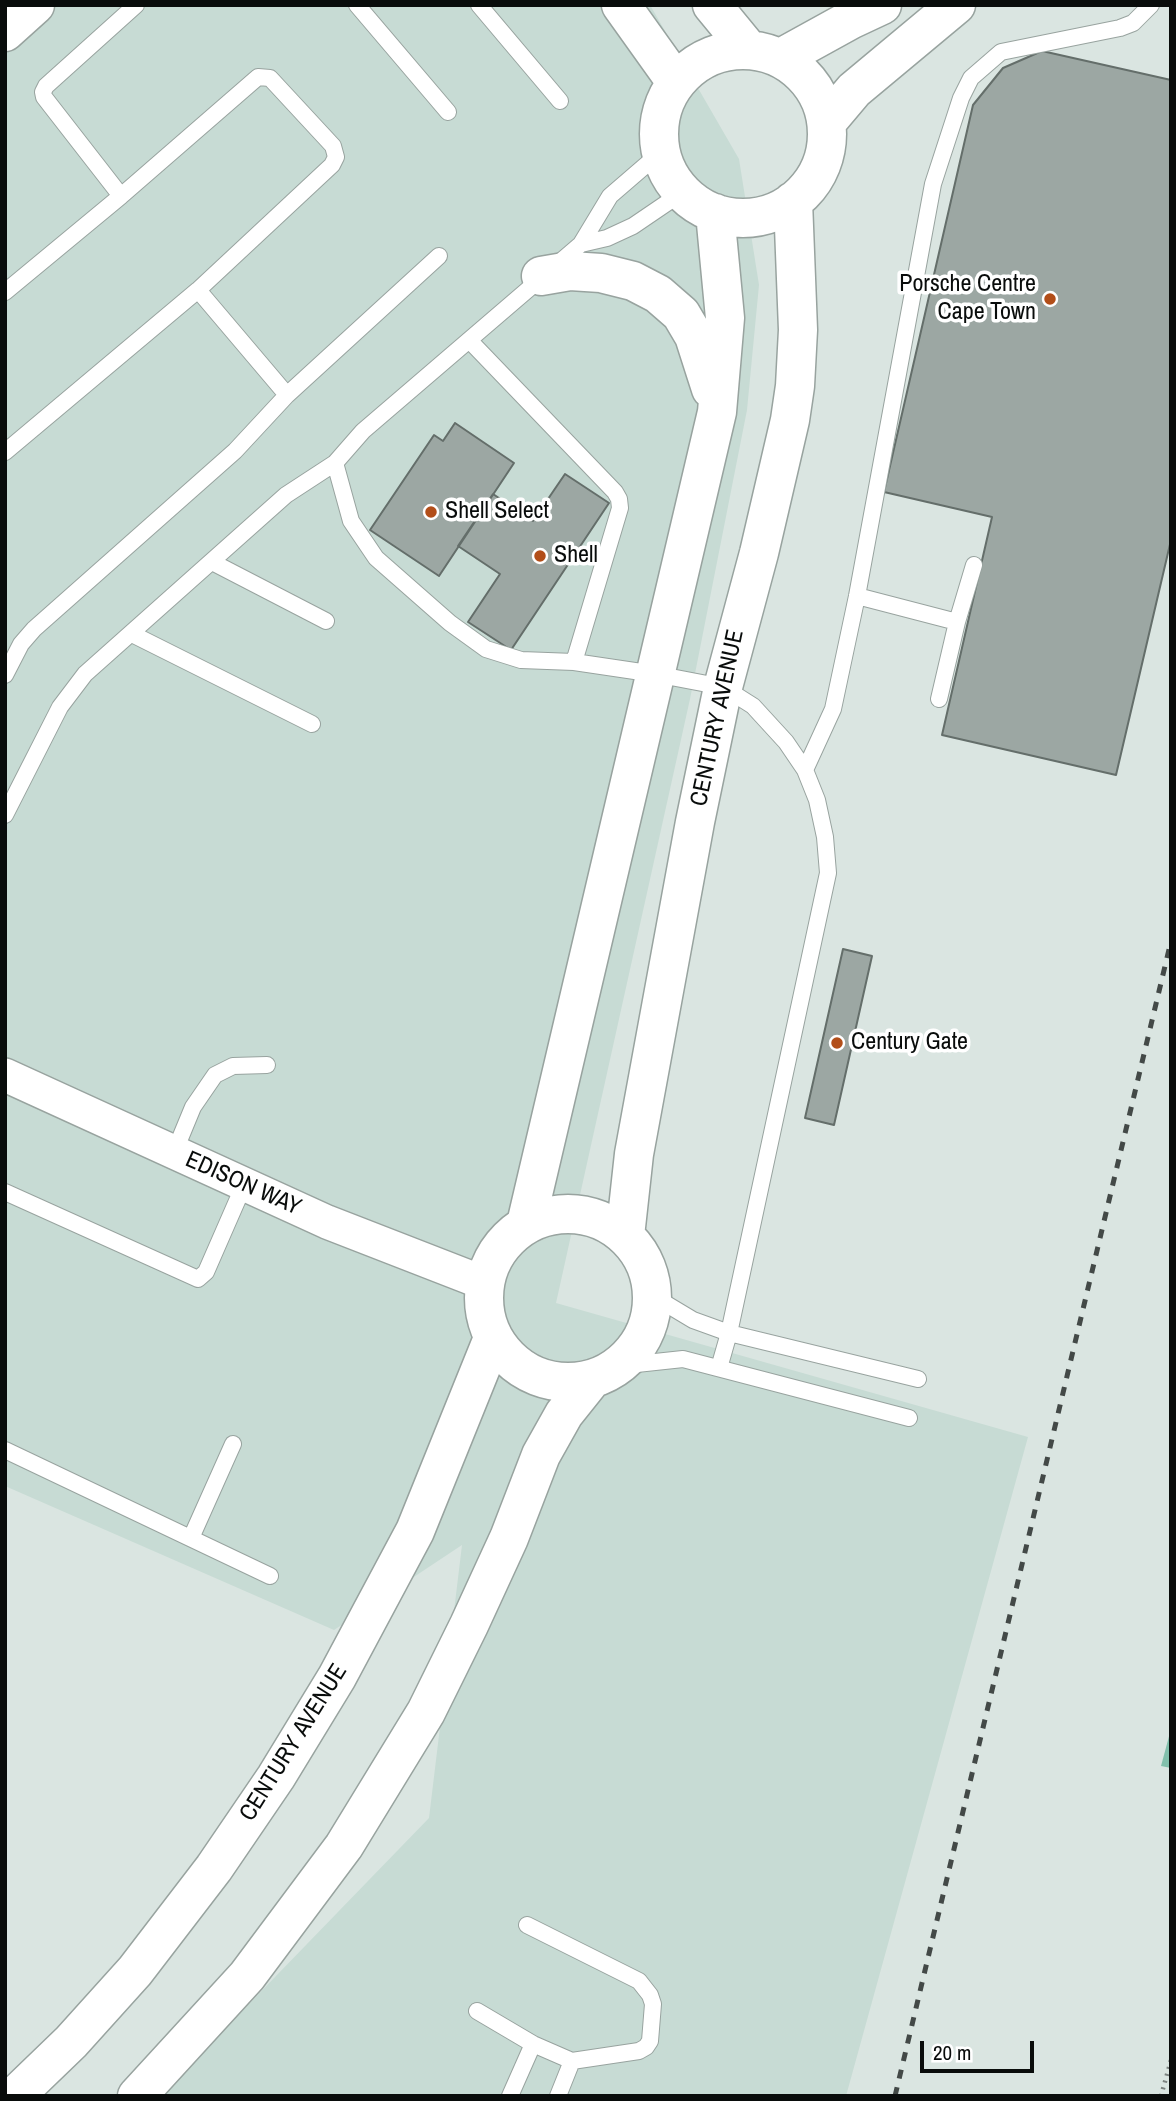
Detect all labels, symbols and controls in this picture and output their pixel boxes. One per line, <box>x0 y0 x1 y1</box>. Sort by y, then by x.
place label: Porsche Centre Cape Town <box>899 271 1036 327</box>
marker: Porsche Centre Cape Town <box>1042 291 1058 307</box>
place label: Shell Select <box>445 498 549 526</box>
marker: Shell Select <box>423 504 439 520</box>
place label: Shell <box>554 542 598 570</box>
marker: Shell <box>532 548 548 564</box>
street label: CENTURY AVENUE <box>685 627 751 809</box>
place label: Century Gate <box>851 1029 968 1057</box>
marker: Century Gate <box>829 1035 845 1051</box>
street label: EDISON WAY <box>181 1146 305 1222</box>
street label: CENTURY AVENUE <box>234 1659 354 1827</box>
scale bar <box>924 2028 1038 2072</box>
text: 20 m <box>933 2038 971 2067</box>

